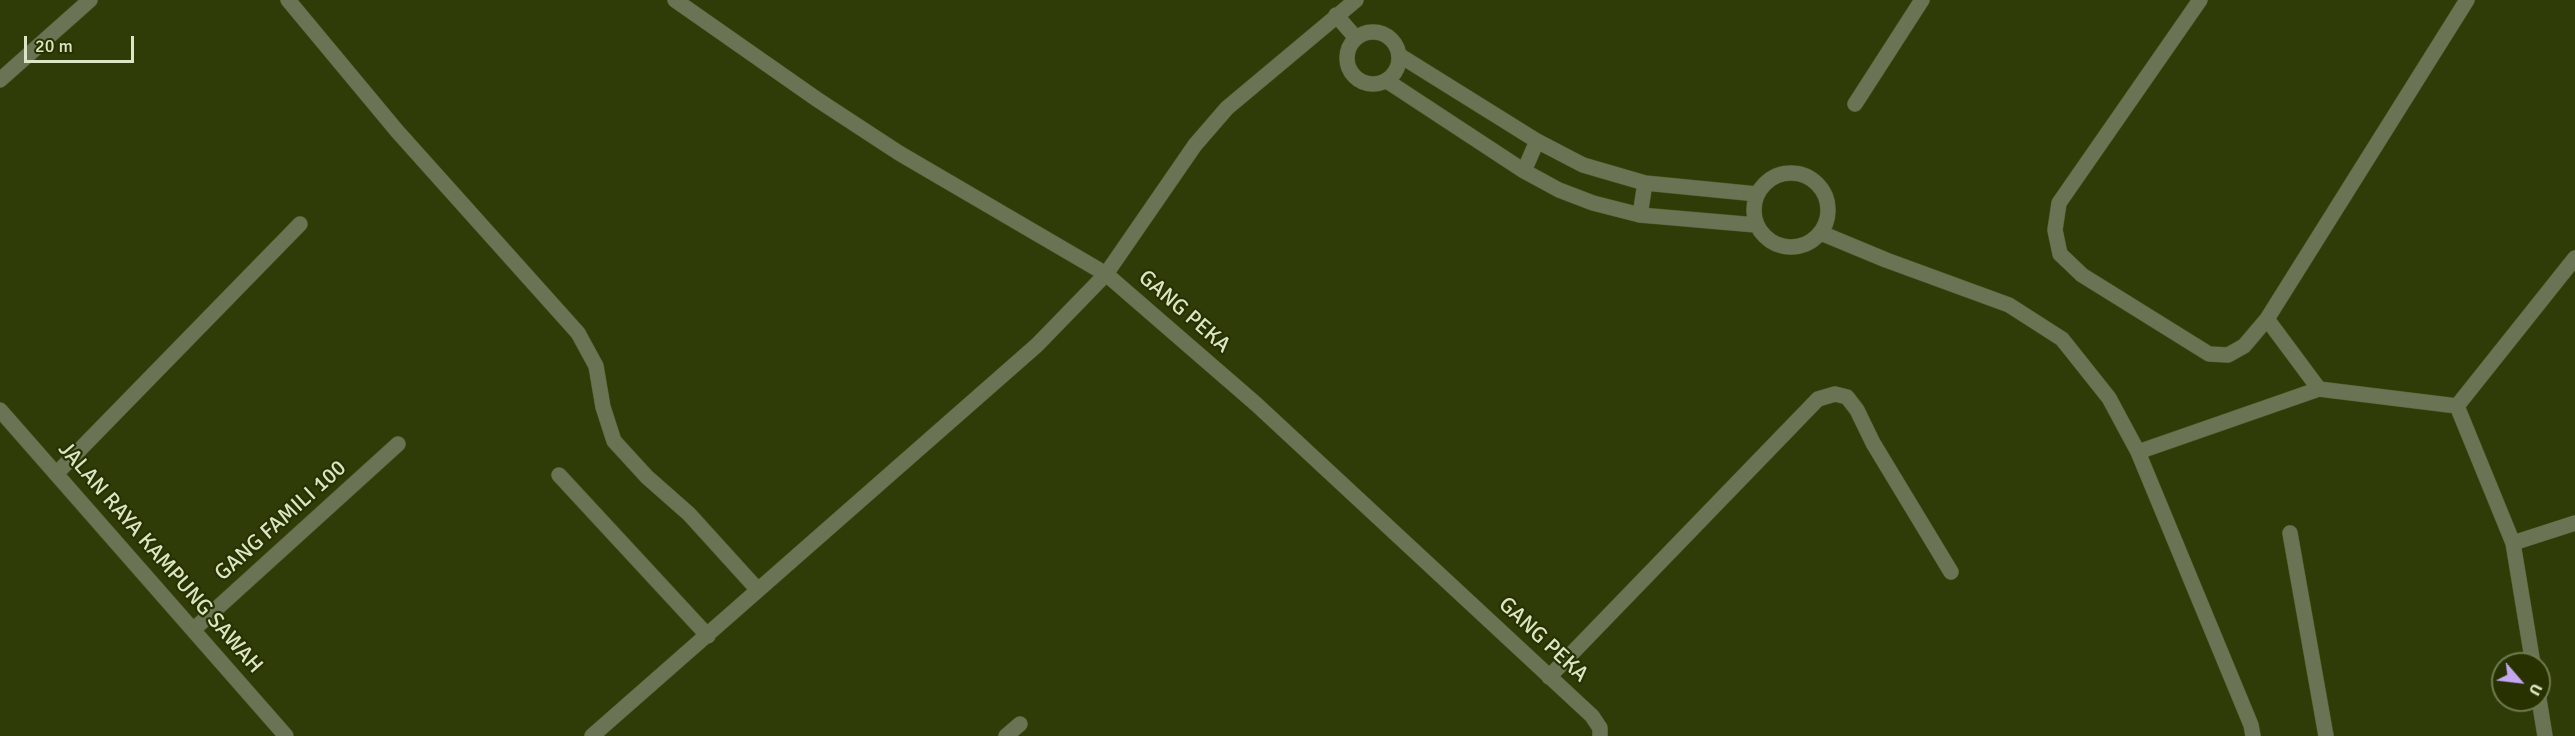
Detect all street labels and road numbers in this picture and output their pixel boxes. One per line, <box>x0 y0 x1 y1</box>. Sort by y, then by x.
street label: GANG PEKA <box>1133 265 1235 359</box>
street label: JALAN RAYA KAMPUNG SAWAH <box>52 437 268 679</box>
street label: GANG FAMILI 100 <box>210 455 352 587</box>
street label: GANG PEKA <box>1493 592 1593 688</box>

